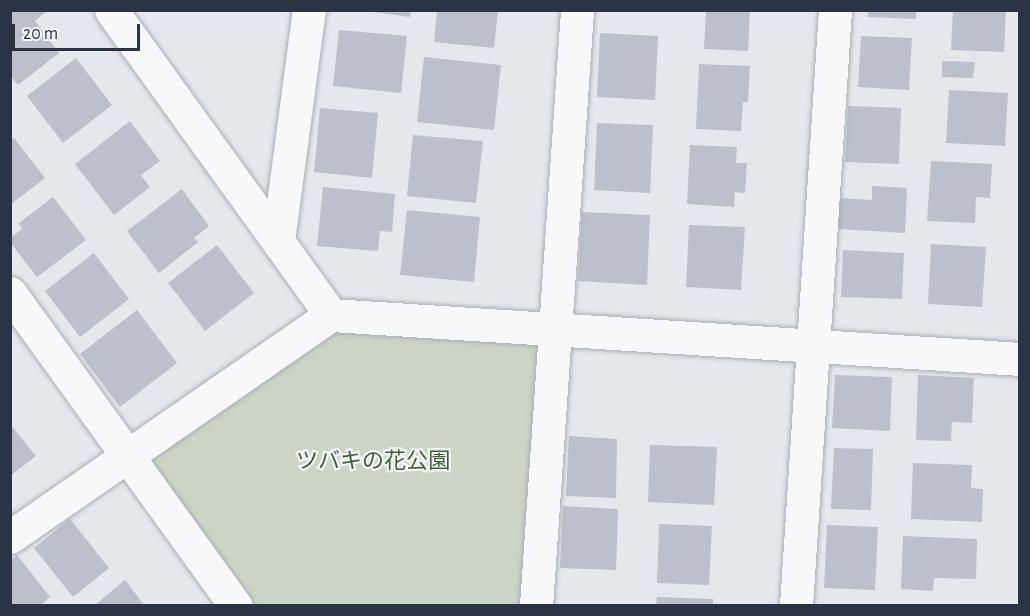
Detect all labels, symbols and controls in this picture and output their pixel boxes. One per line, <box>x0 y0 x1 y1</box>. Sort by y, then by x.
scale bar <box>15 12 142 50</box>
text: 20 m <box>23 25 58 43</box>
park label: ツバキの花公園 <box>296 449 450 475</box>

